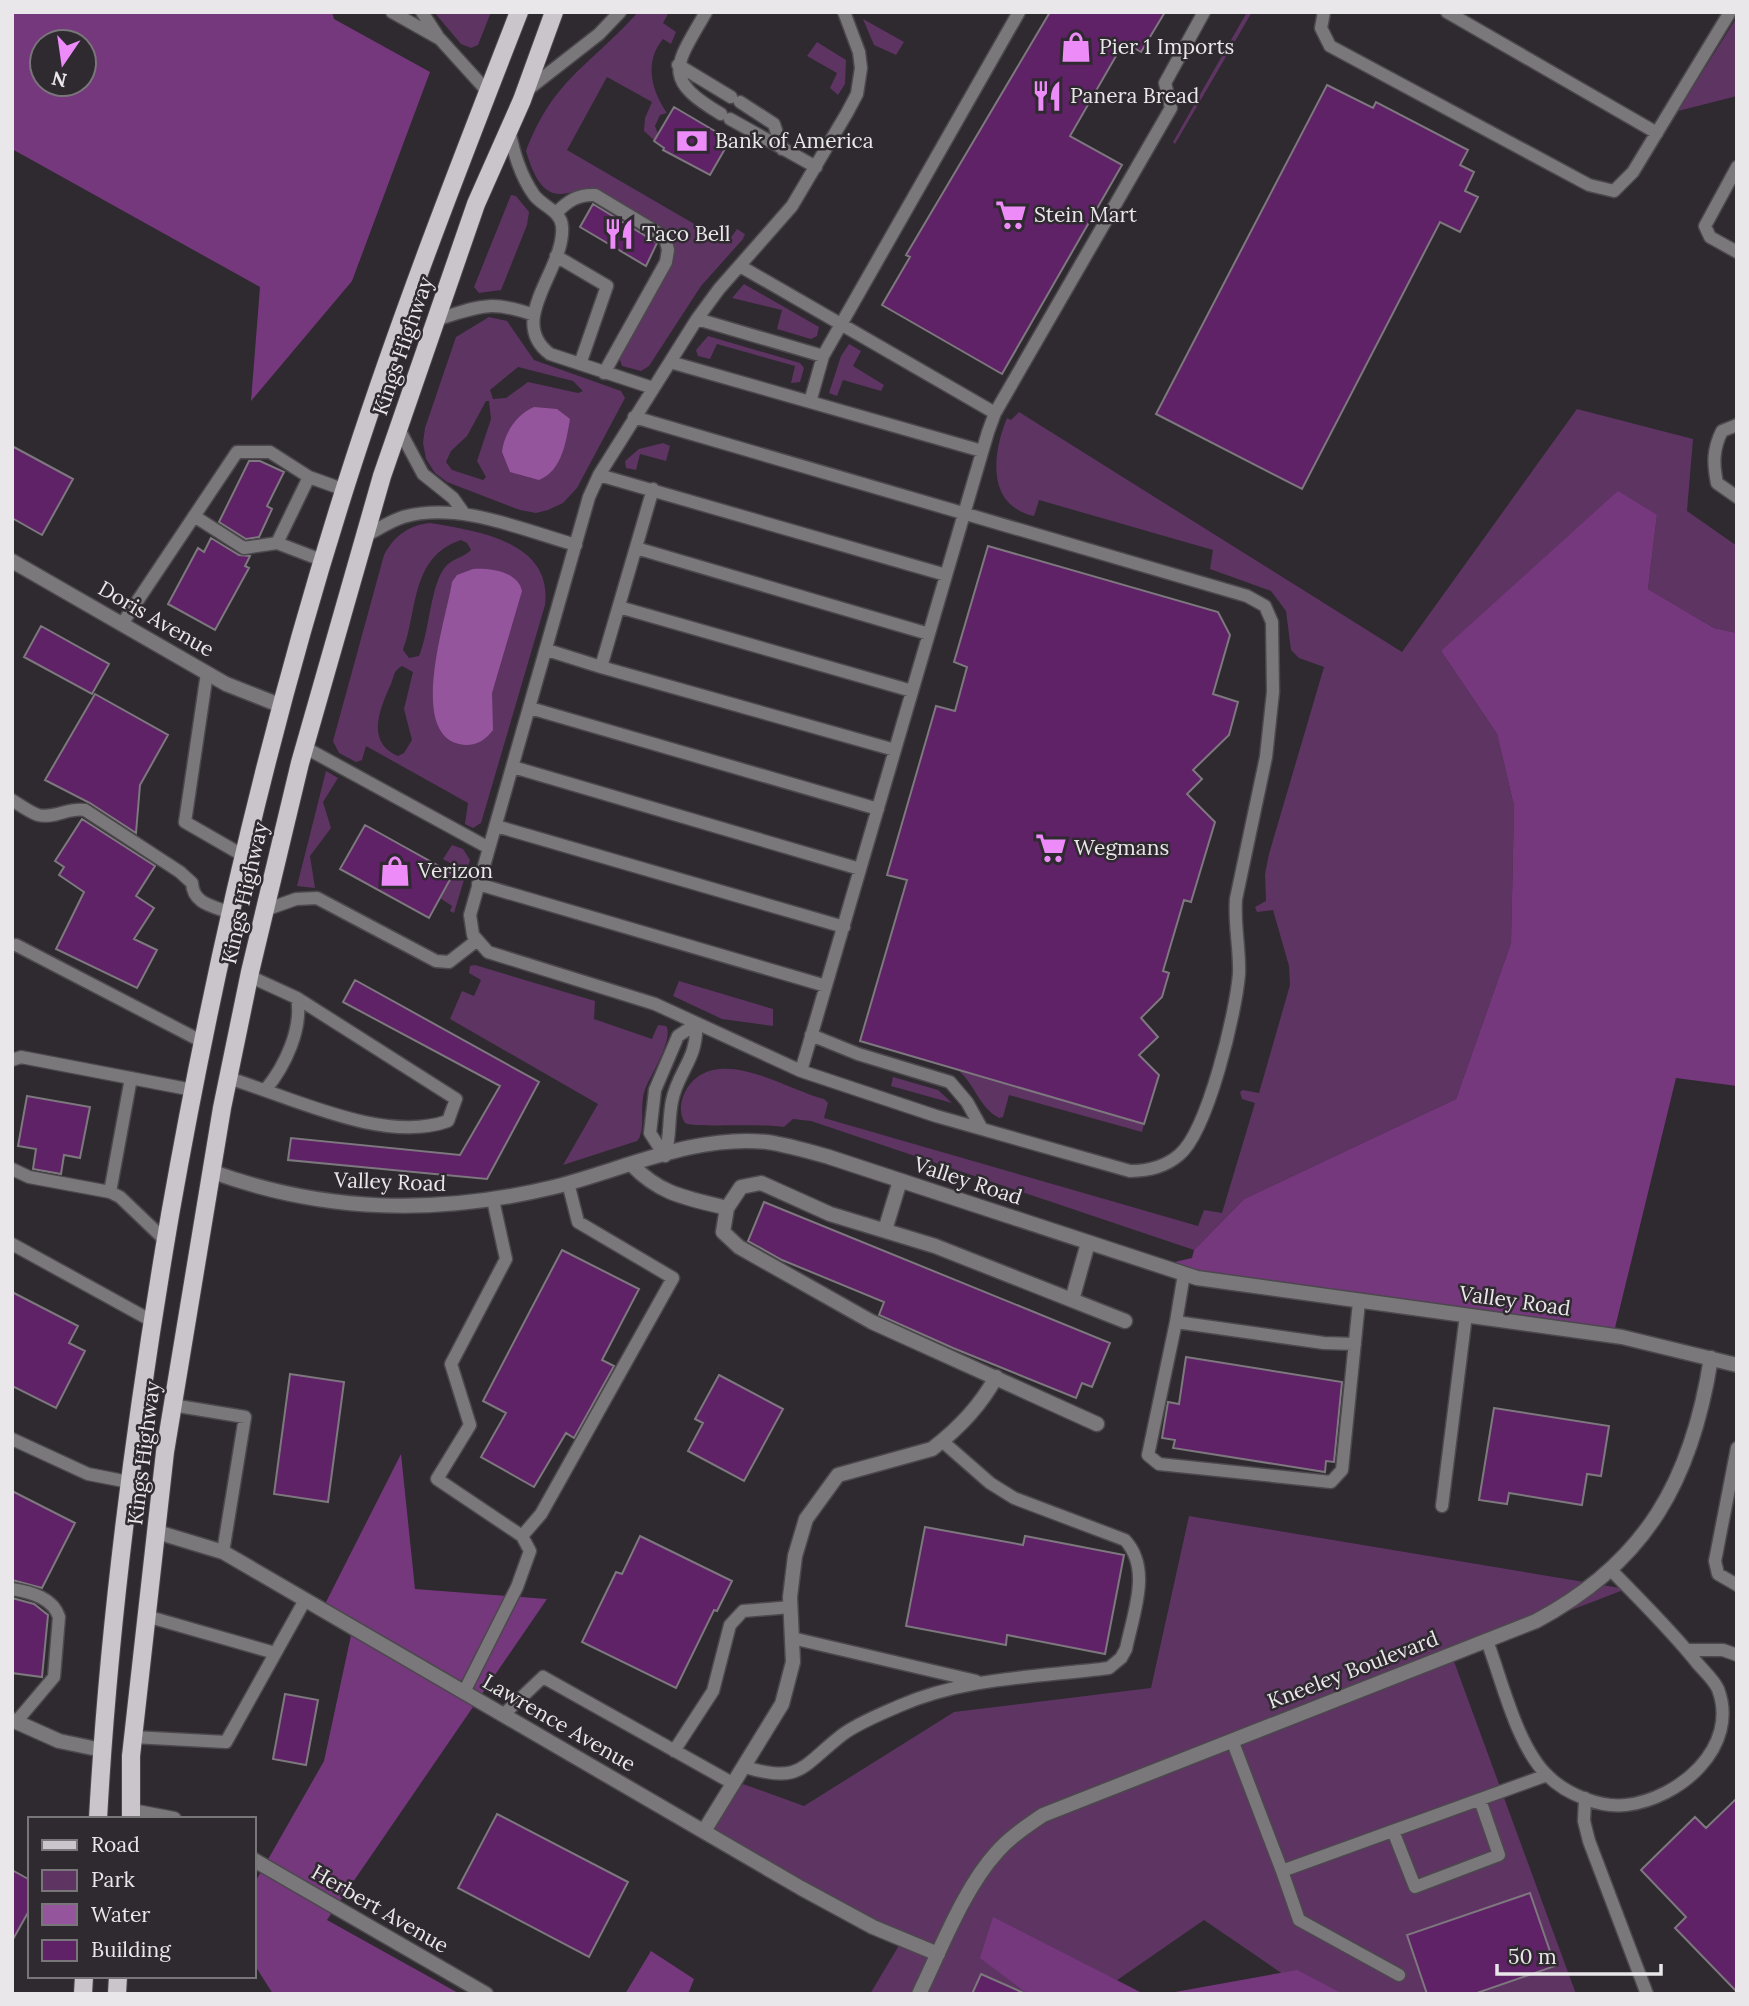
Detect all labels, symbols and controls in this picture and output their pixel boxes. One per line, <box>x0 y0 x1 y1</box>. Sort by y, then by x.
north arrow <box>28 28 98 98</box>
shop icon: Pier 1 Imports <box>1059 30 1093 64</box>
place label: Pier 1 Imports <box>1099 33 1234 60</box>
text: N <box>49 66 69 93</box>
restaurant icon: Panera Bread <box>1030 79 1064 113</box>
place label: Panera Bread <box>1070 82 1199 109</box>
bank icon: Bank of America <box>675 124 709 158</box>
place label: Bank of America <box>715 127 874 154</box>
supermarket icon: Stein Mart <box>994 198 1028 232</box>
place label: Stein Mart <box>1034 201 1138 228</box>
restaurant icon: Taco Bell <box>602 217 636 251</box>
place label: Taco Bell <box>642 220 731 247</box>
street label: Kings Highway <box>366 273 439 419</box>
street label: Doris Avenue <box>93 575 219 663</box>
street label: Kings Highway <box>215 819 274 967</box>
supermarket icon: Wegmans <box>1034 831 1068 865</box>
place label: Wegmans <box>1074 834 1169 861</box>
shop icon: Verizon <box>378 854 412 888</box>
place label: Verizon <box>417 857 493 884</box>
street label: Valley Road <box>910 1150 1026 1211</box>
street label: Valley Road <box>333 1166 446 1197</box>
street label: Valley Road <box>1457 1279 1572 1322</box>
street label: Kings Highway <box>121 1379 166 1526</box>
street label: Kneeley Boulevard <box>1264 1625 1442 1715</box>
street label: Lawrence Avenue <box>478 1668 641 1777</box>
legend <box>28 1817 256 1978</box>
text: Road <box>91 1831 140 1858</box>
street label: Herbert Avenue <box>307 1858 454 1959</box>
text: Park <box>91 1866 135 1893</box>
text: Water <box>91 1901 150 1928</box>
scale bar <box>1497 1932 1662 1976</box>
text: Building <box>91 1936 171 1963</box>
text: 50 m <box>1508 1943 1557 1970</box>

